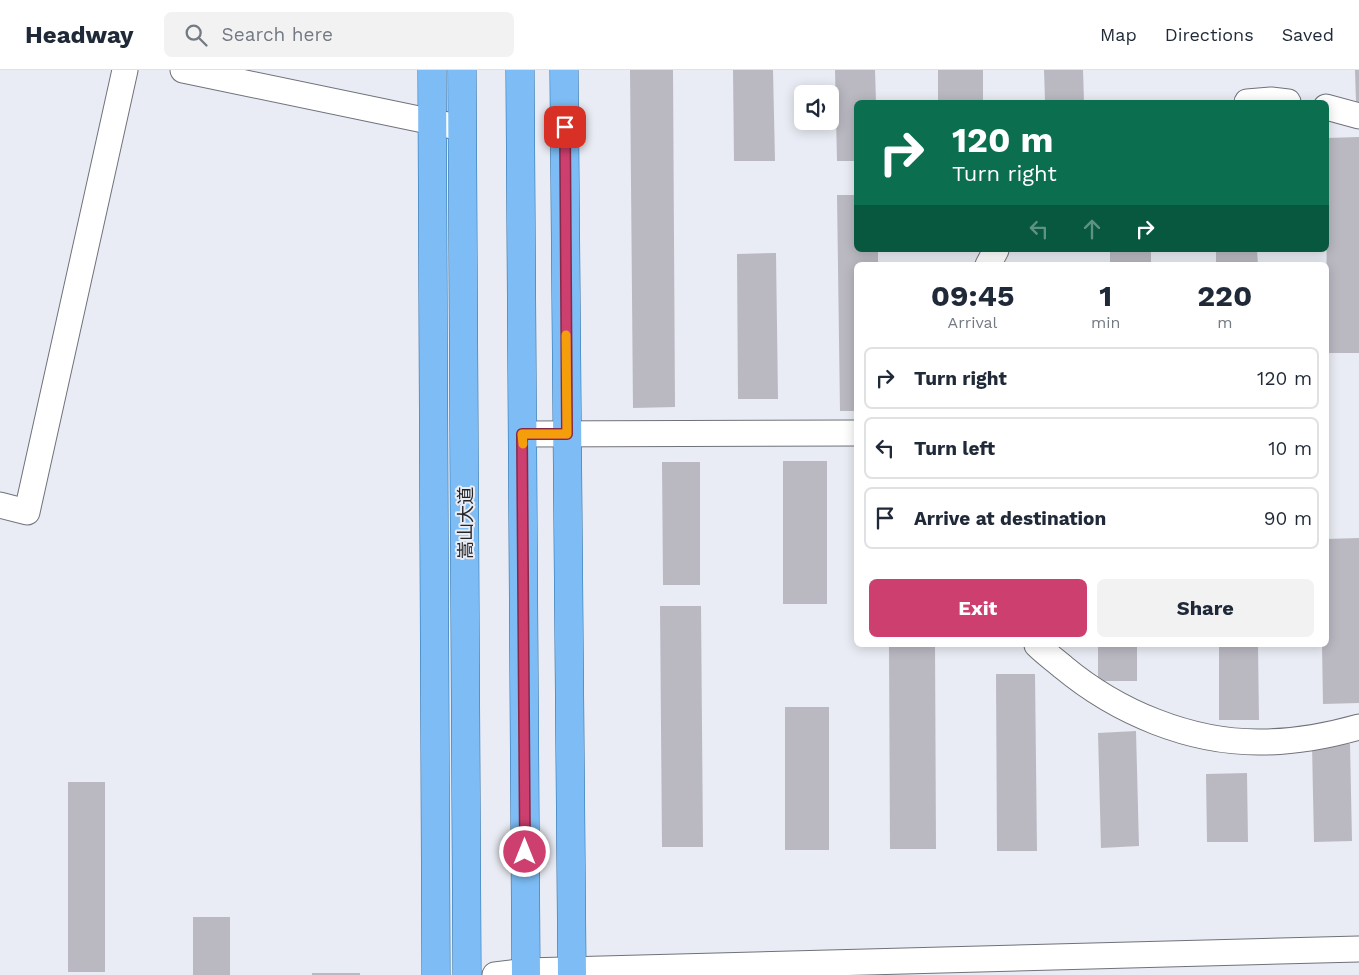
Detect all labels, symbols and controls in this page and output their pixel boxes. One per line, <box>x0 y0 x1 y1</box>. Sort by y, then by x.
search box <box>164 12 514 57</box>
text: Headway <box>25 21 134 49</box>
icon: search <box>182 21 210 49</box>
text: Search here <box>222 23 333 46</box>
text: Map <box>1100 24 1137 45</box>
text: Directions <box>1165 24 1254 45</box>
text: Saved <box>1282 24 1334 45</box>
map controls <box>794 85 839 130</box>
button: sound <box>794 85 839 130</box>
pin <box>544 106 586 148</box>
icon: arrive <box>551 113 579 141</box>
text: 120 m <box>952 119 1053 161</box>
icon: right <box>869 120 934 185</box>
text: Turn right <box>952 161 1057 186</box>
icon: left <box>1025 215 1053 243</box>
icon: ahead <box>1078 215 1106 243</box>
icon: right <box>1131 215 1159 243</box>
text: 09:45 <box>931 278 1014 313</box>
text: 1 <box>1099 278 1112 313</box>
text: 220 <box>1197 278 1252 313</box>
text: Arrival <box>948 313 998 332</box>
text: min <box>1091 313 1121 332</box>
text: m <box>1217 313 1232 332</box>
icon: right <box>871 364 899 392</box>
text: Turn right <box>914 367 1007 390</box>
text: 120 m <box>1257 367 1312 390</box>
icon: left <box>871 434 899 462</box>
text: Turn left <box>914 437 995 460</box>
text: 10 m <box>1268 437 1312 460</box>
street label: 嵩山大道 <box>455 487 476 559</box>
icon: arrive <box>871 504 899 532</box>
text: Arrive at destination <box>914 507 1106 530</box>
text: 90 m <box>1264 507 1312 530</box>
button: Exit <box>869 579 1087 637</box>
button: Share <box>1097 579 1314 637</box>
position arrow <box>498 825 550 877</box>

